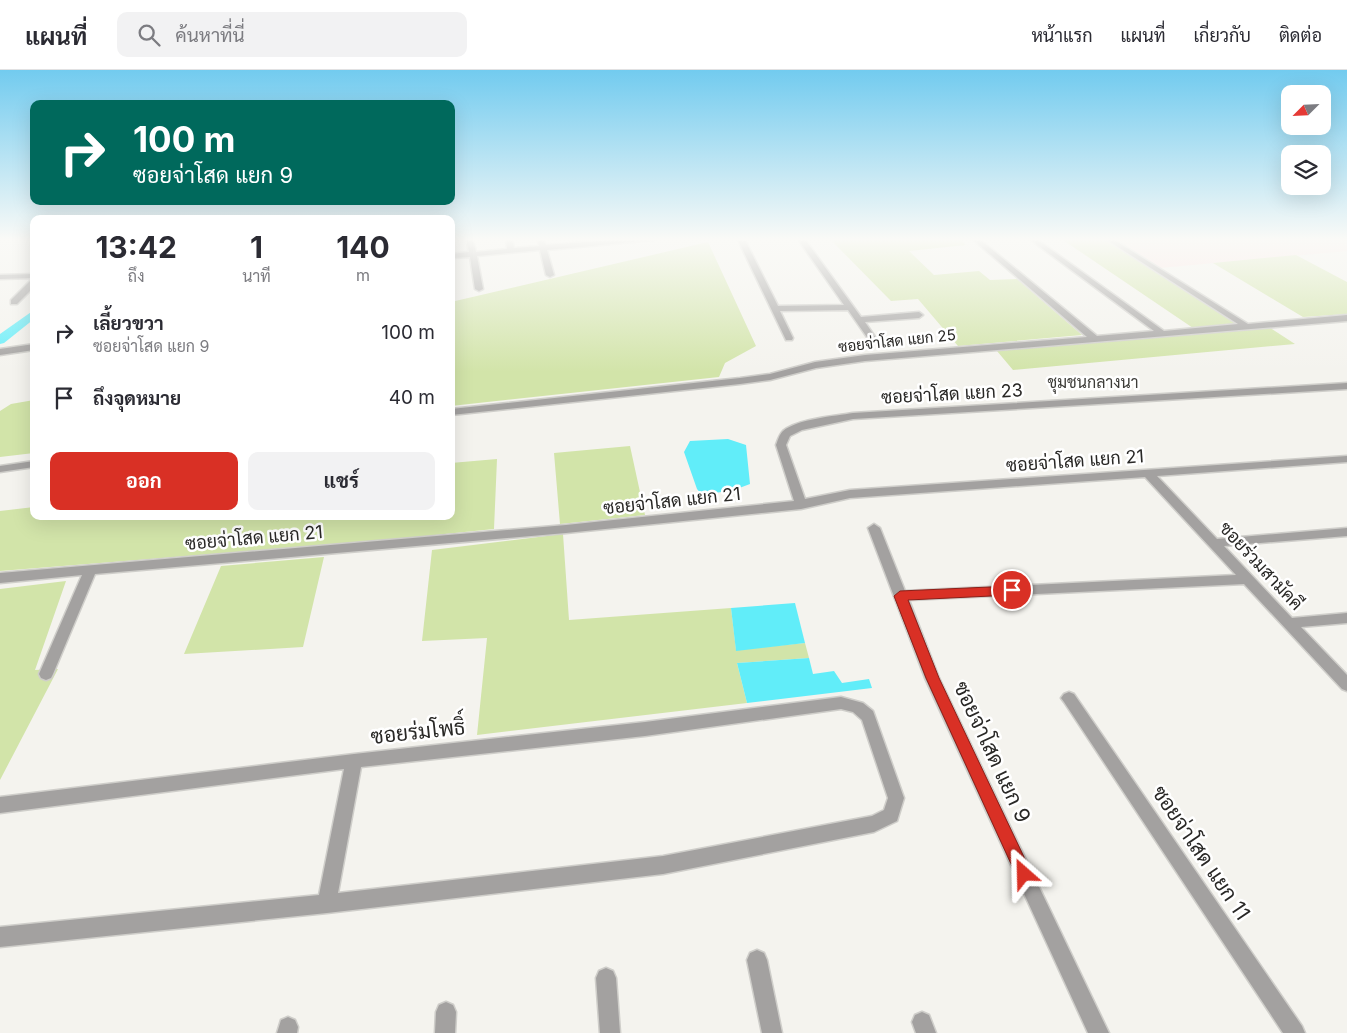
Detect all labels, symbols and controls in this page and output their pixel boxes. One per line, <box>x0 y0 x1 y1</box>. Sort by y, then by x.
search box <box>117 12 467 57</box>
icon: search <box>135 21 163 49</box>
text: แผนที่ <box>25 22 87 51</box>
text: ค้นหาที่นี่ <box>175 24 245 47</box>
text: หน้าแรก <box>1031 25 1093 46</box>
text: แผนที่ <box>1121 25 1165 46</box>
text: เกี่ยวกับ <box>1193 25 1251 46</box>
text: ติดต่อ <box>1279 25 1322 46</box>
north arrow <box>1281 85 1331 135</box>
map controls <box>1281 85 1331 195</box>
text: 100 m <box>133 118 236 160</box>
icon: right <box>50 120 115 185</box>
button: layers <box>1281 145 1331 195</box>
text: ซอยจ่าโสด แยก 9 <box>133 162 293 188</box>
text: 13:42 <box>95 229 177 265</box>
text: 1 <box>250 229 263 265</box>
text: 140 <box>336 229 390 265</box>
text: m <box>356 265 370 285</box>
text: ถึง <box>128 266 144 286</box>
text: นาที <box>242 266 271 286</box>
text: เลี้ยวขวา <box>93 312 164 335</box>
icon: right <box>50 319 78 347</box>
text: 100 m <box>381 321 435 344</box>
street label: ซอยจ่าโสด แยก 25 <box>837 325 957 356</box>
text: ซอยจ่าโสด แยก 9 <box>93 336 209 356</box>
district label: ชุมชนกลางนา <box>1048 372 1138 394</box>
street label: ซอยจ่าโสด แยก 23 <box>880 377 1023 408</box>
icon: arrive <box>50 384 78 412</box>
text: 40 m <box>389 386 435 409</box>
text: ถึงจุดหมาย <box>93 387 181 410</box>
street label: ซอยจ่าโสด แยก 21 <box>1005 443 1145 476</box>
button: ออก <box>50 452 238 510</box>
button: แชร์ <box>248 452 435 510</box>
street label: ซอยจ่าโสด แยก 21 <box>602 481 742 518</box>
street label: ซอยร่วมสามัคคี <box>1215 516 1309 614</box>
street label: ซอยจ่าโสด แยก 21 <box>184 519 324 554</box>
pin <box>991 569 1033 611</box>
icon: arrive <box>998 576 1026 604</box>
street label: ซอยจ่าโสด แยก 9 <box>949 677 1036 826</box>
street label: ซอยร่มโพธิ์ <box>369 707 466 749</box>
street label: ซอยจ่าโสด แยก 11 <box>1147 781 1256 925</box>
position arrow <box>997 847 1049 899</box>

